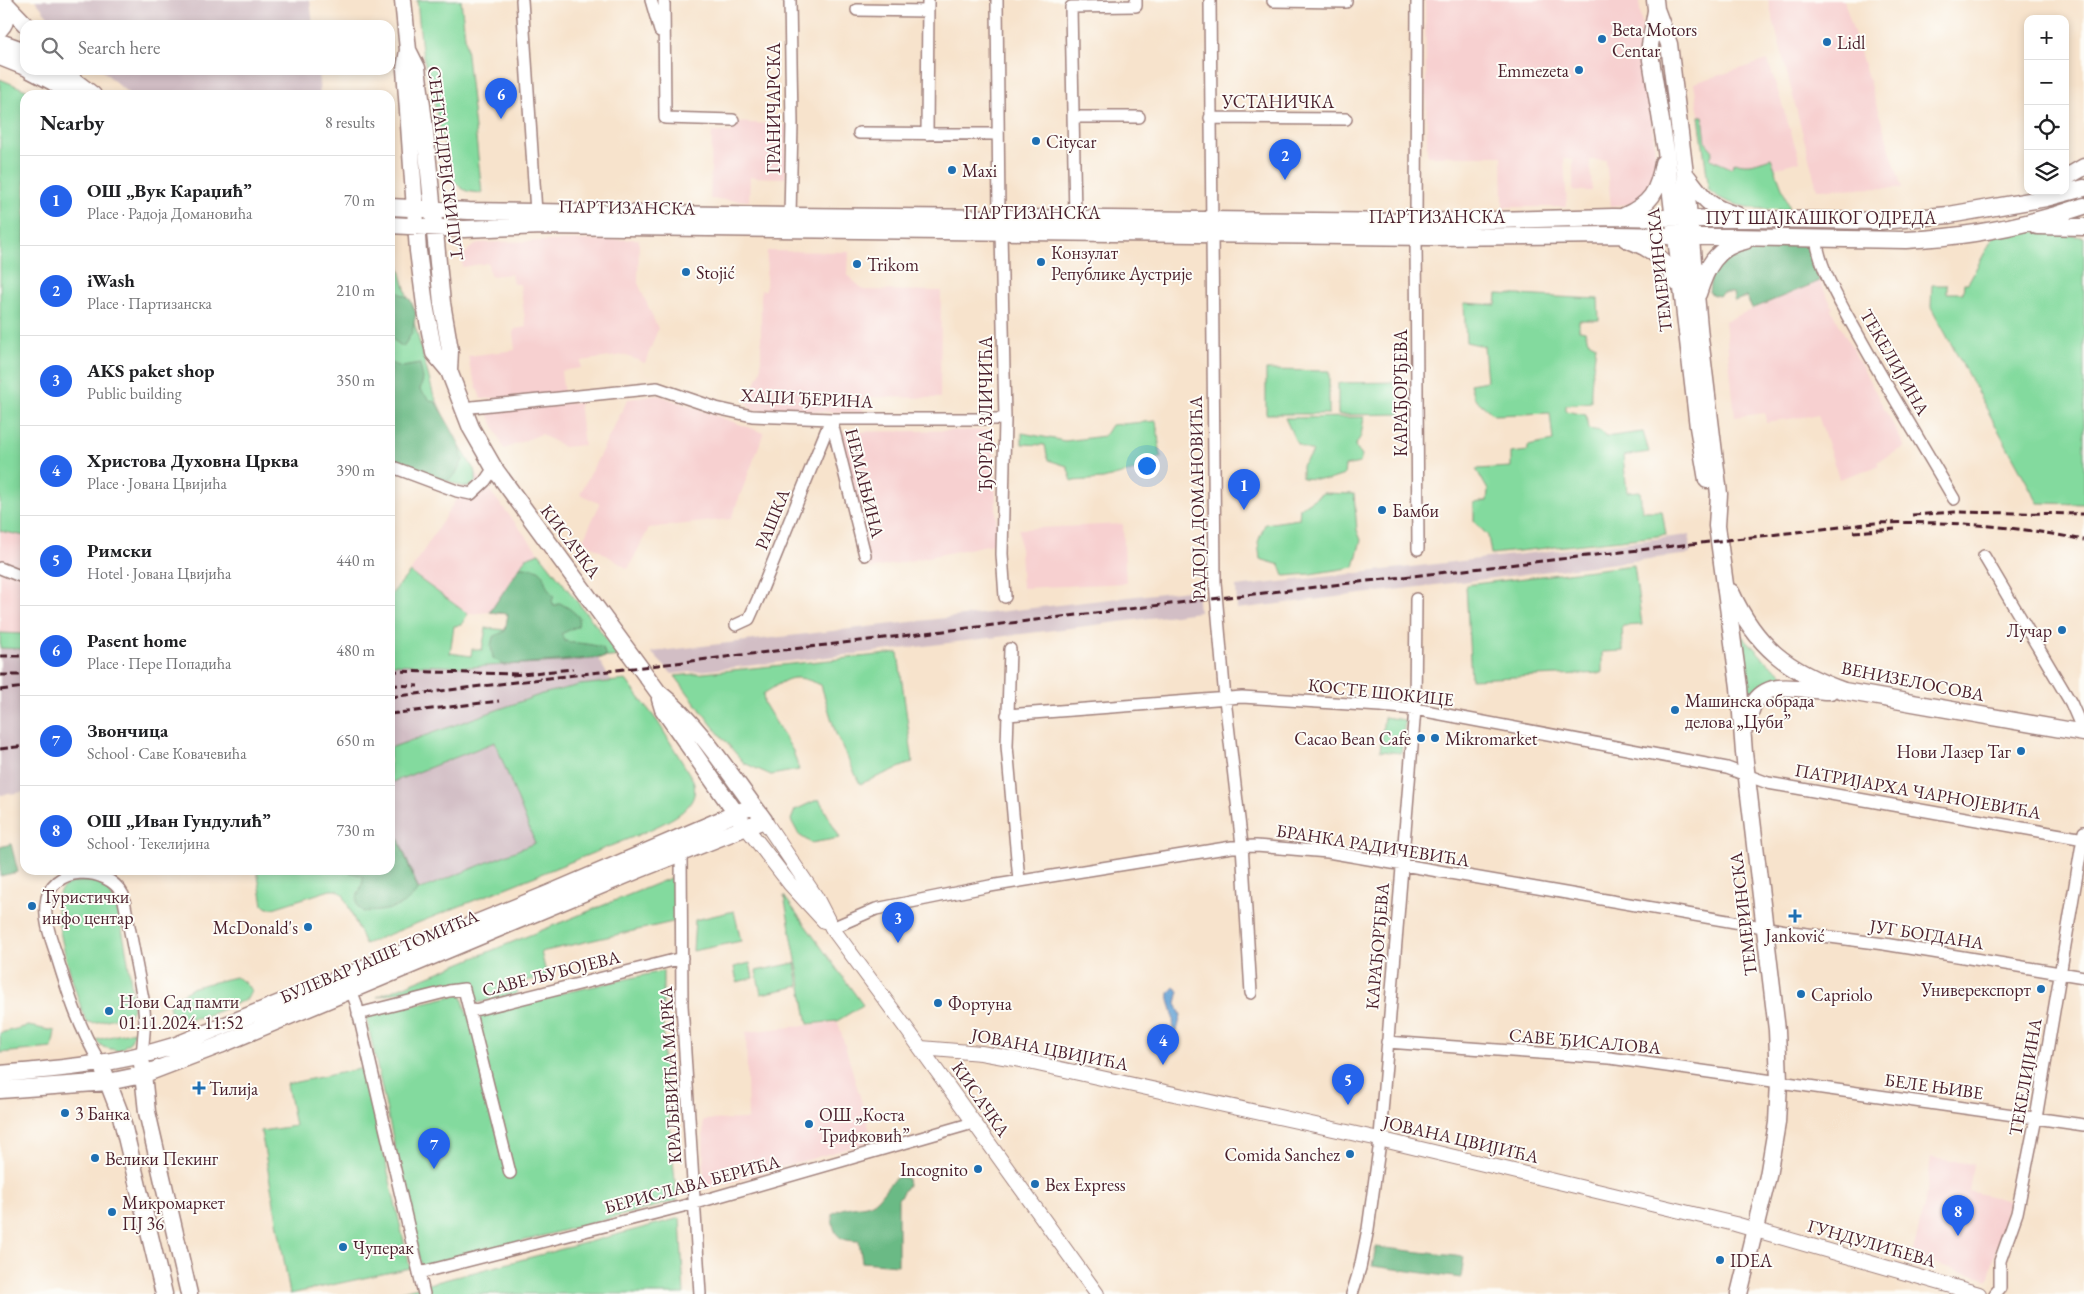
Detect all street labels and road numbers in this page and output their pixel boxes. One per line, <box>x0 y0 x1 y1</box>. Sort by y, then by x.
street label: ГРАНИЧАРСКА <box>762 42 785 173</box>
street label: СЕНТАНДРЕЈСКИ ПУТ <box>423 65 469 262</box>
street label: УСТАНИЧКА <box>1221 90 1335 113</box>
street label: ПАРТИЗАНСКА <box>558 194 696 220</box>
street label: ПАРТИЗАНСКА <box>963 201 1101 224</box>
street label: ПАРТИЗАНСКА <box>1368 205 1506 228</box>
street label: ТЕМЕРИНСКА <box>1641 206 1677 333</box>
street label: ПУТ ШАЈКАШКОГ ОДРЕДА <box>1705 206 1937 229</box>
street label: ТЕКЕЛИЈИНА <box>1855 305 1935 420</box>
street label: КАРАЂОРЂЕВА <box>1389 329 1412 457</box>
street label: ЂОРЂА ЗЛИЧИЋА <box>974 336 997 492</box>
street label: ХАЏИ ЂЕРИНА <box>739 383 874 413</box>
street label: РАДОЈА ДОМАНОВИЋА <box>1184 395 1210 600</box>
street label: НЕМАЊИНА <box>840 426 890 541</box>
street label: РАШКА <box>749 485 795 553</box>
street label: КИСАЧКА <box>536 500 606 583</box>
street label: ВЕНИЗЕЛОСОВА <box>1840 656 1987 706</box>
street label: КОСТЕ ШОКИЦЕ <box>1307 673 1455 711</box>
street label: ПАТРИЈАРХА ЧАРНОЈЕВИЋА <box>1793 758 2044 824</box>
street label: БРАНКА РАДИЧЕВИЋА <box>1275 818 1472 872</box>
street label: ТЕМЕРИНСКА <box>1724 850 1762 977</box>
street label: КАРАЂОРЂЕВА <box>1360 881 1394 1011</box>
street label: БУЛЕВАР ЈАШЕ ТОМИЋА <box>276 903 482 1008</box>
street label: ЈУГ БОГДАНА <box>1866 913 1986 954</box>
street label: САВЕ ЉУБОЈЕВА <box>480 945 623 1001</box>
street label: КРАЉЕВИЋА МАРКА <box>654 985 686 1164</box>
street label: ТЕКЕЛИЈИНА <box>2003 1016 2047 1138</box>
street label: ЈОВАНА ЦВИЈИЋА <box>968 1022 1131 1076</box>
street label: САВЕ ЂИСАЛОВА <box>1508 1023 1662 1059</box>
street label: КИСАЧКА <box>947 1057 1015 1141</box>
street label: БЕЛЕ ЊИВЕ <box>1883 1068 1985 1104</box>
street label: ЈОВАНА ЦВИЈИЋА <box>1379 1109 1542 1168</box>
street label: БЕРИСЛАВА БЕРИЋА <box>602 1149 783 1219</box>
street label: ГУНДУЛИЋЕВА <box>1805 1214 1939 1272</box>

